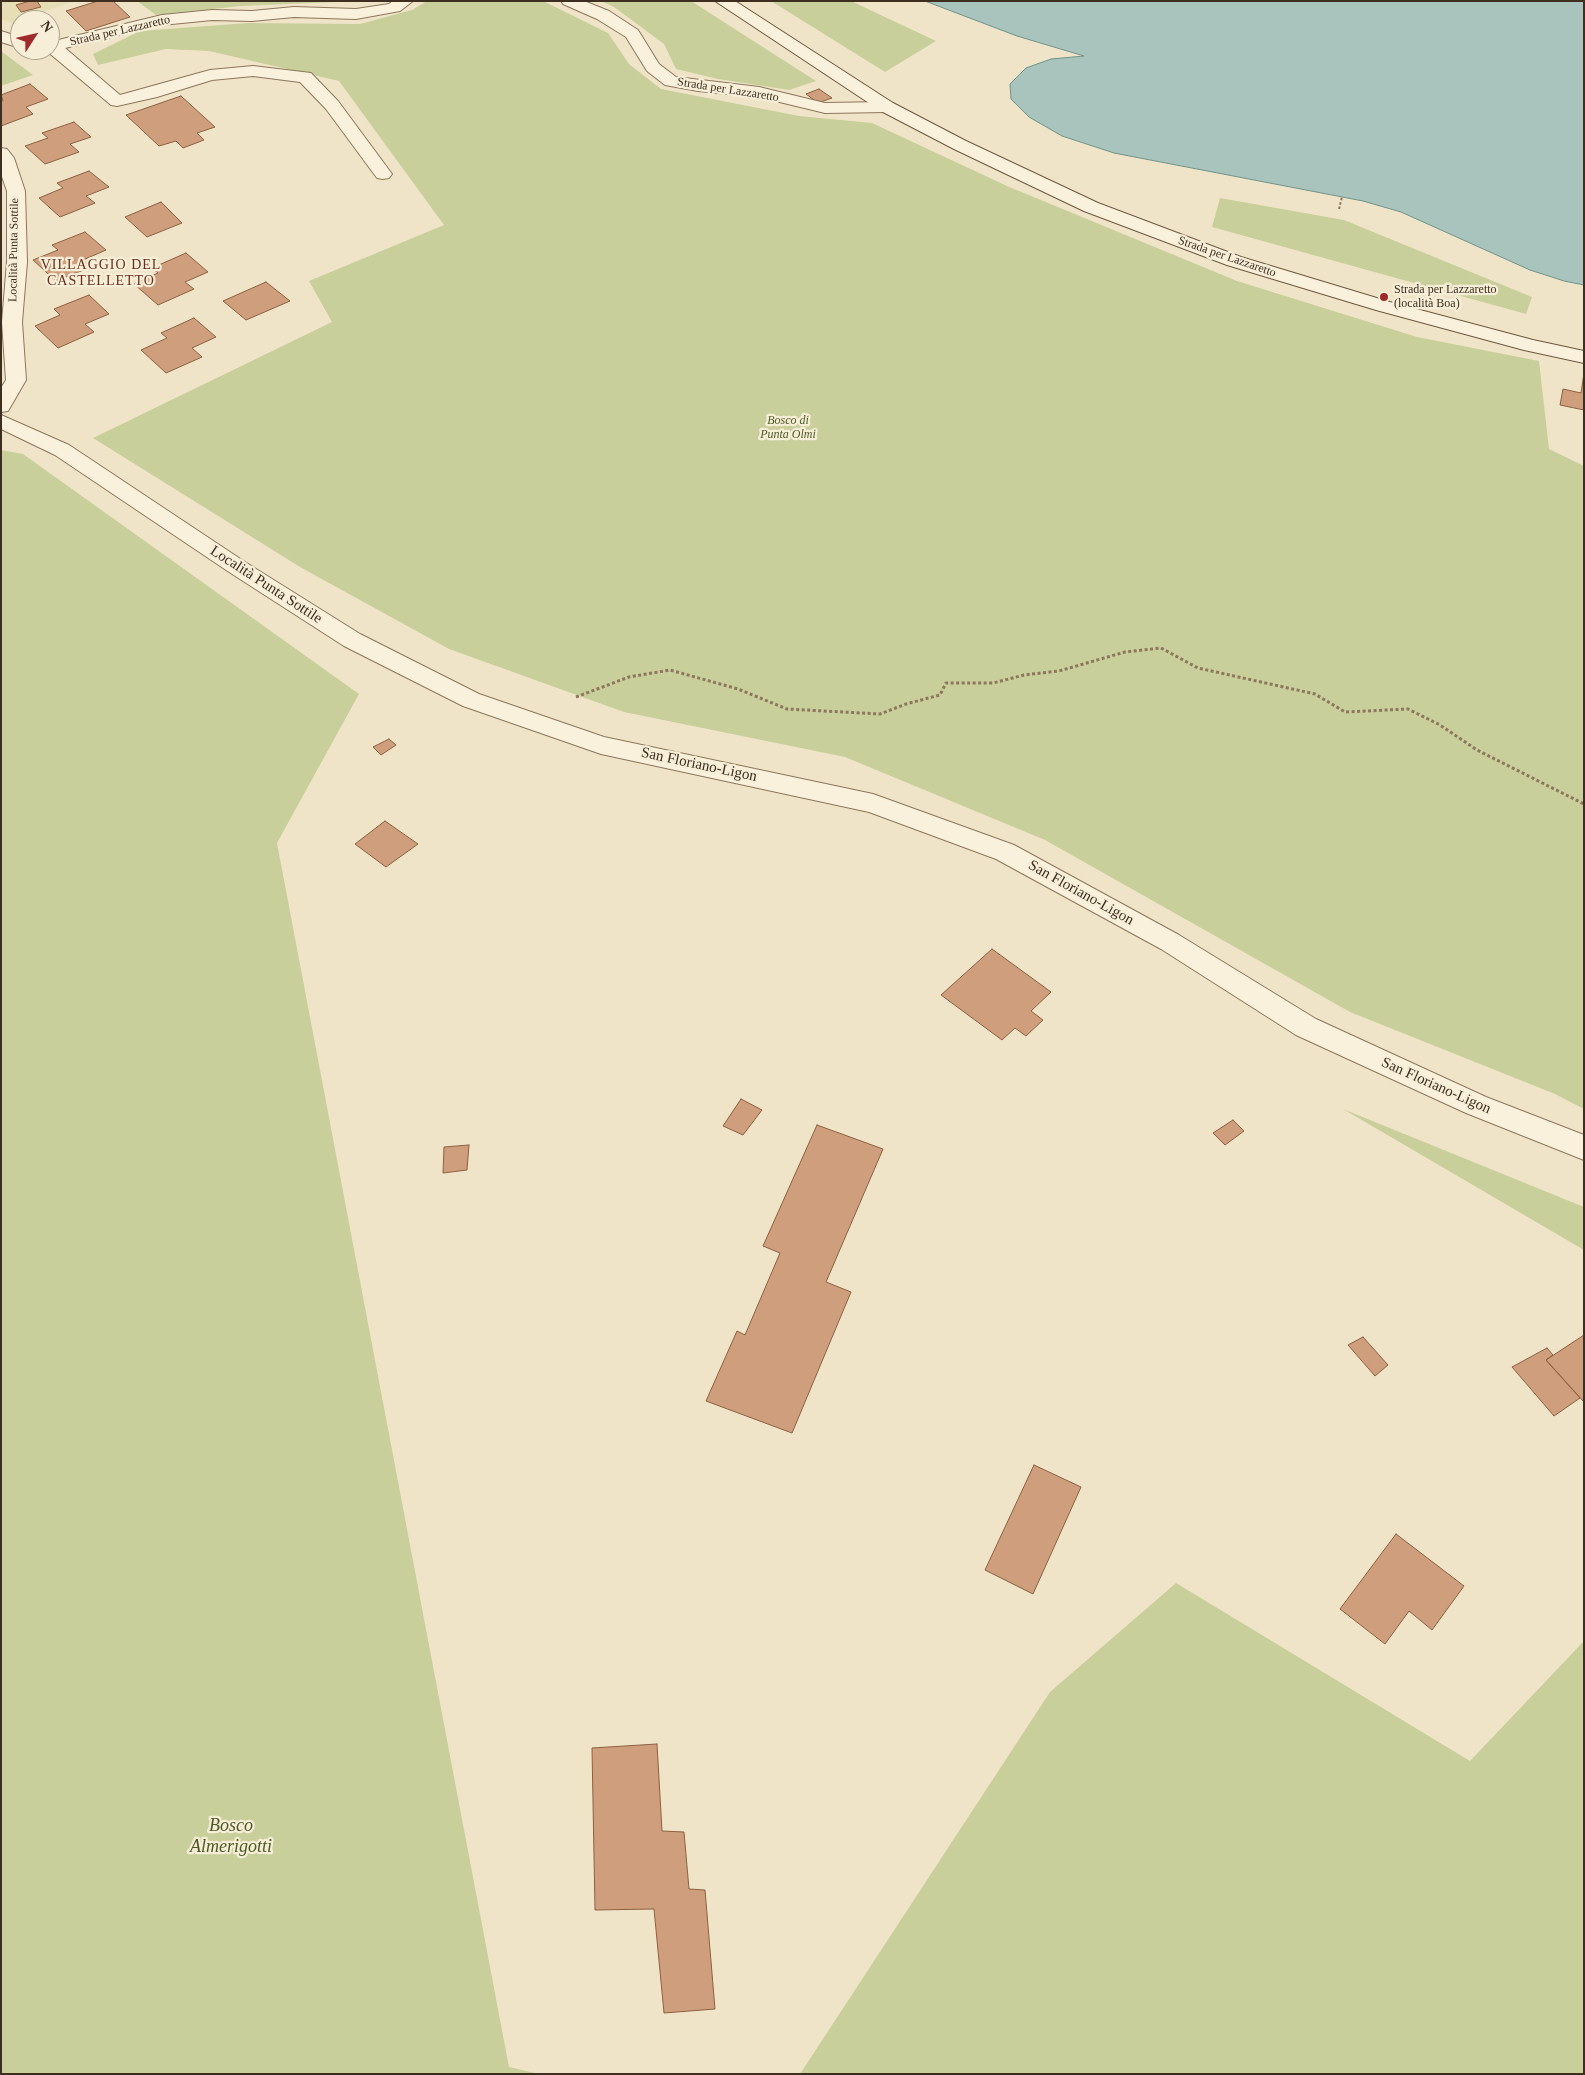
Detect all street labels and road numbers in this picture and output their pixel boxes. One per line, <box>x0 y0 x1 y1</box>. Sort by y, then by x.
street label: Strada per Lazzaretto <box>68 12 172 50</box>
street label: Strada per Lazzaretto <box>676 75 780 105</box>
street label: Località Punta Sottile <box>6 198 22 302</box>
street label: Strada per Lazzaretto <box>1176 233 1278 281</box>
street label: Località Punta Sottile <box>207 542 325 628</box>
street label: San Floriano-Ligon <box>639 744 759 786</box>
street label: San Floriano-Ligon <box>1025 857 1137 929</box>
street label: San Floriano-Ligon <box>1378 1054 1494 1118</box>

